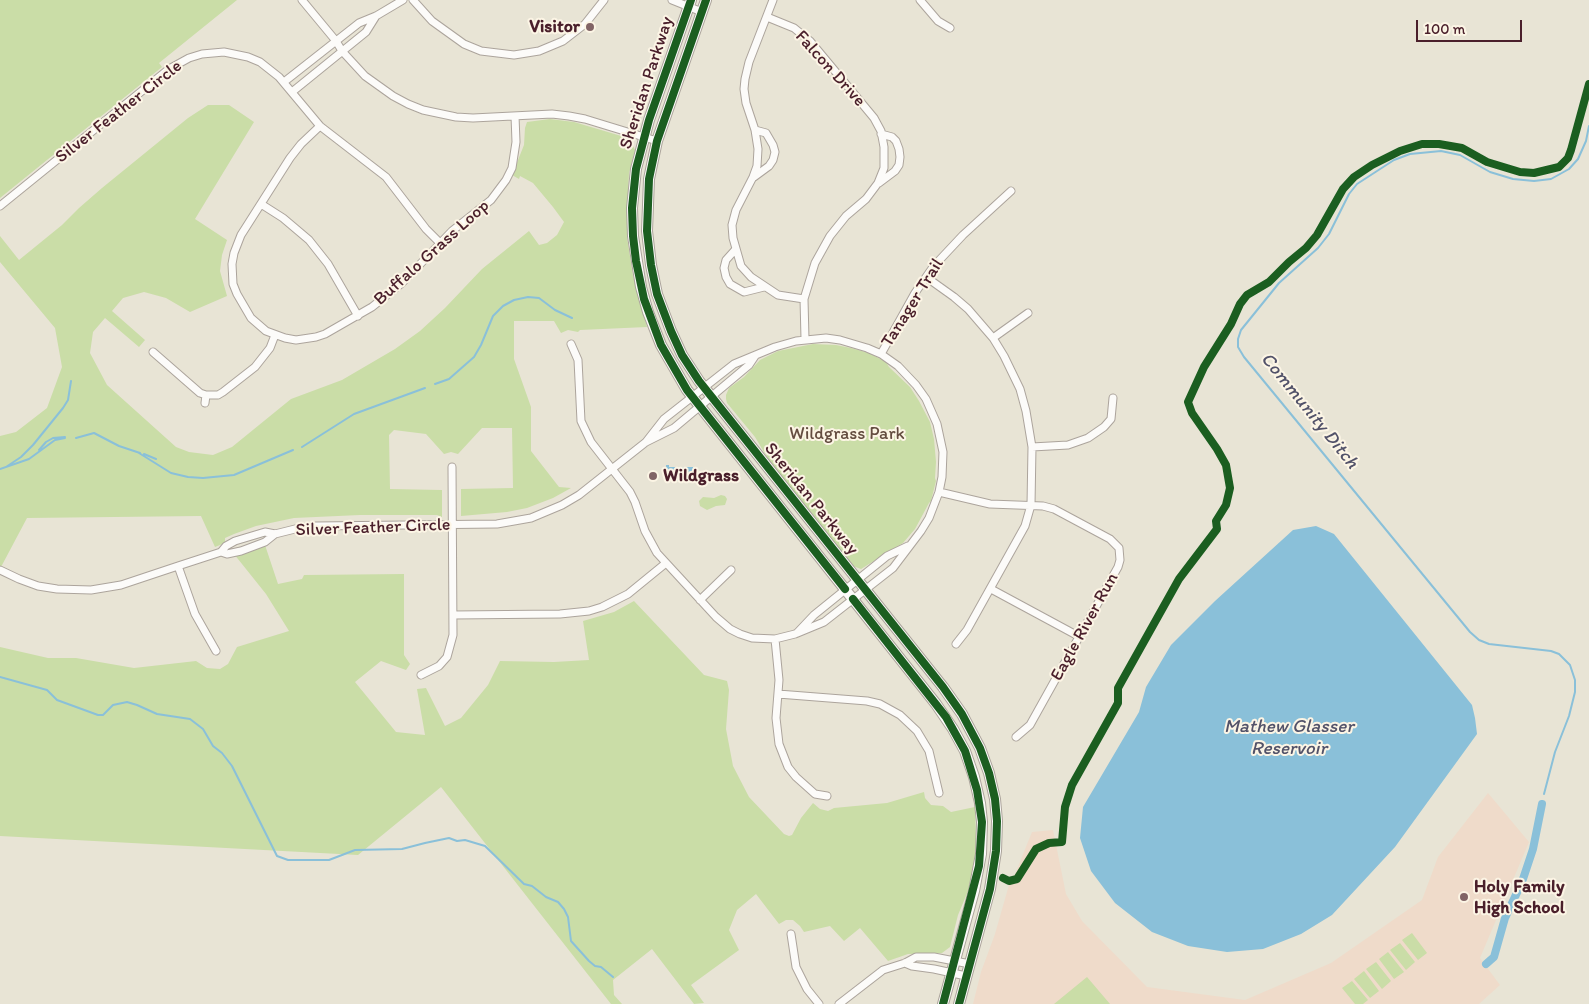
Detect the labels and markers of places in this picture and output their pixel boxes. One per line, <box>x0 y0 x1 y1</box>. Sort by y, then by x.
place label: Visitor <box>529 16 580 38</box>
marker: Visitor <box>584 21 596 33</box>
place label: Wildgrass <box>663 465 739 487</box>
marker: Wildgrass <box>647 470 659 482</box>
place label: Holy Family High School <box>1474 876 1565 919</box>
marker: Holy Family High School <box>1458 891 1470 903</box>

